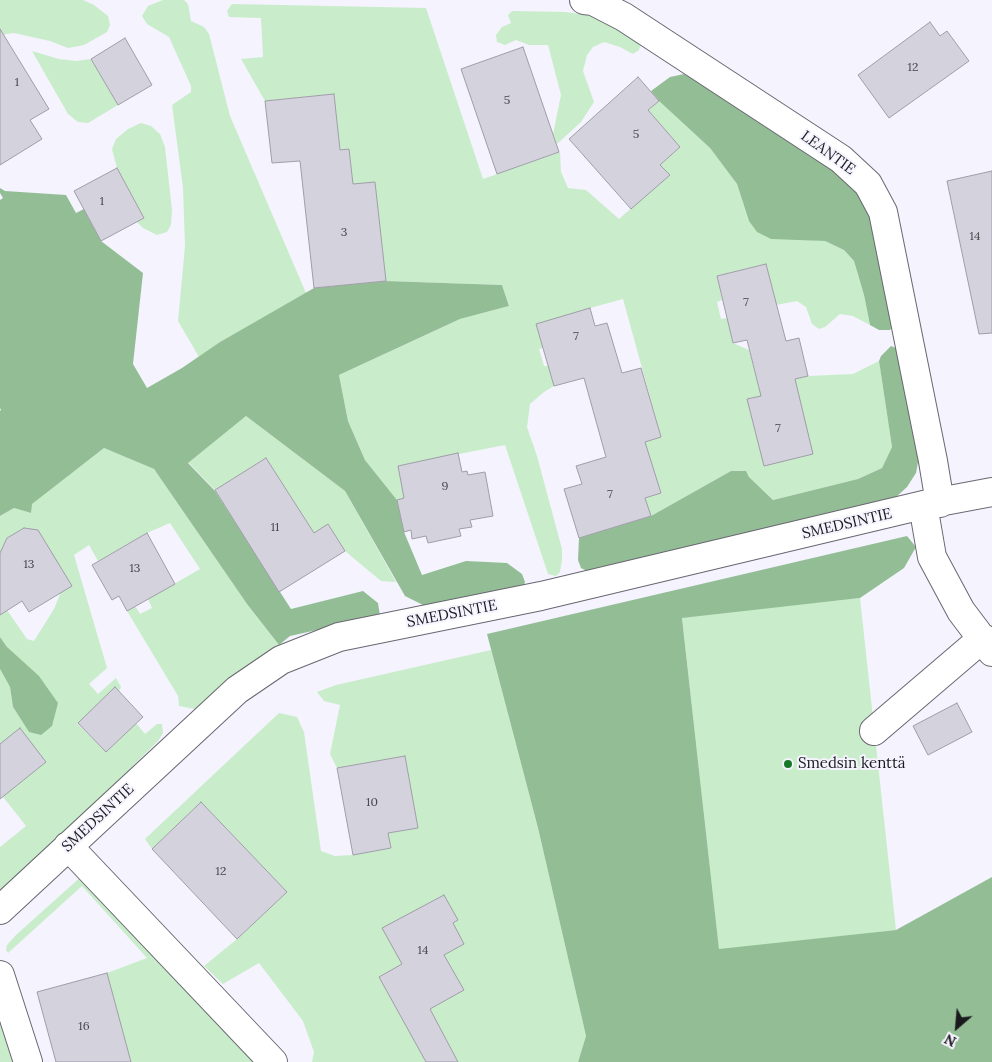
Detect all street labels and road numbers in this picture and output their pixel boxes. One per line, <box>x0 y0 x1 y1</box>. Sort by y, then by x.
street label: LEANTIE <box>797 127 859 179</box>
street label: SMEDSINTIE <box>800 505 894 543</box>
street label: SMEDSINTIE <box>405 596 499 632</box>
street label: SMEDSINTIE <box>58 780 138 856</box>

